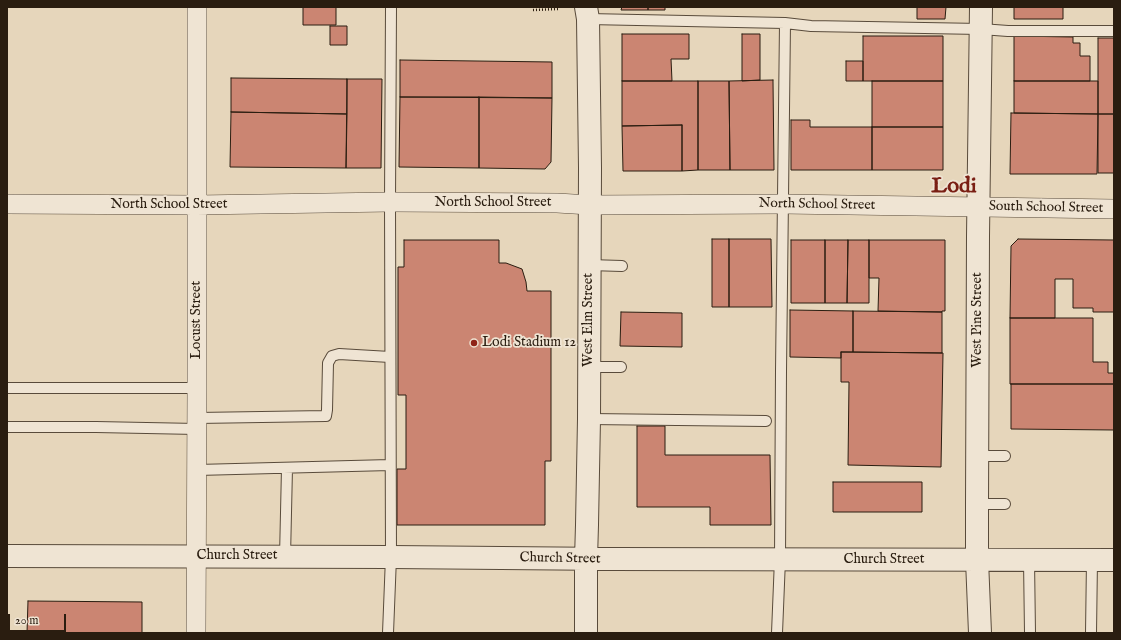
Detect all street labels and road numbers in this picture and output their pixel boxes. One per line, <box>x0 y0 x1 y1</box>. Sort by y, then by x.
street label: North School Street <box>435 195 551 211</box>
street label: North School Street <box>758 196 876 214</box>
street label: North School Street <box>111 197 227 213</box>
street label: South School Street <box>989 199 1103 217</box>
street label: West Pine Street <box>970 272 986 368</box>
street label: West Elm Street <box>581 273 597 367</box>
street label: Locust Street <box>189 281 205 359</box>
street label: Church Street <box>196 548 278 564</box>
street label: Church Street <box>519 550 601 568</box>
street label: Church Street <box>843 552 925 568</box>

